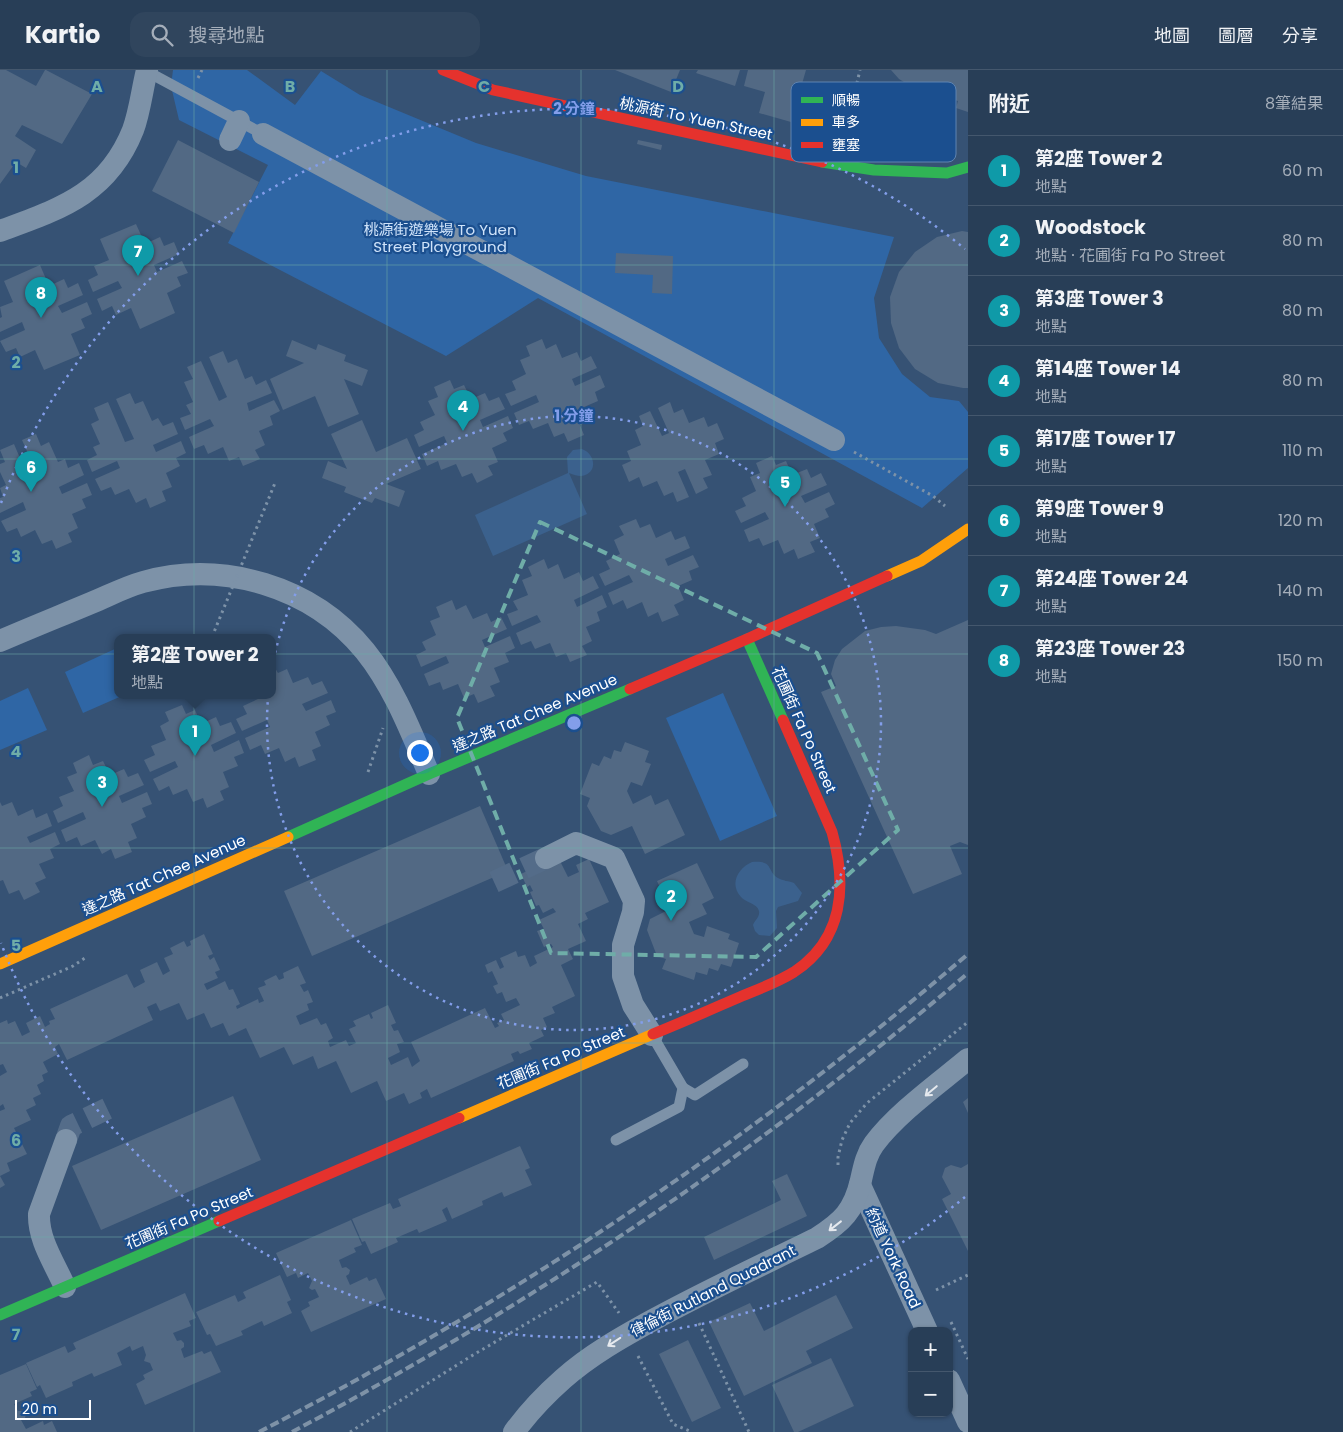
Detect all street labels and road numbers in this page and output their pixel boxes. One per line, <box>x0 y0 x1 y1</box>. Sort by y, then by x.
street label: 桃源街 To Yuen Street <box>618 92 775 145</box>
street label: 花圃街 Fa Po Street <box>767 663 842 797</box>
street label: 達之路 Tat Chee Avenue <box>449 668 620 757</box>
street label: 達之路 Tat Chee Avenue <box>79 829 249 920</box>
street label: 花圃街 Fa Po Street <box>494 1021 628 1094</box>
street label: 花圃街 Fa Po Street <box>122 1181 256 1254</box>
street label: 約道 York Road <box>861 1204 926 1311</box>
street label: 律倫街 Rutland Quadrant <box>626 1240 799 1342</box>

